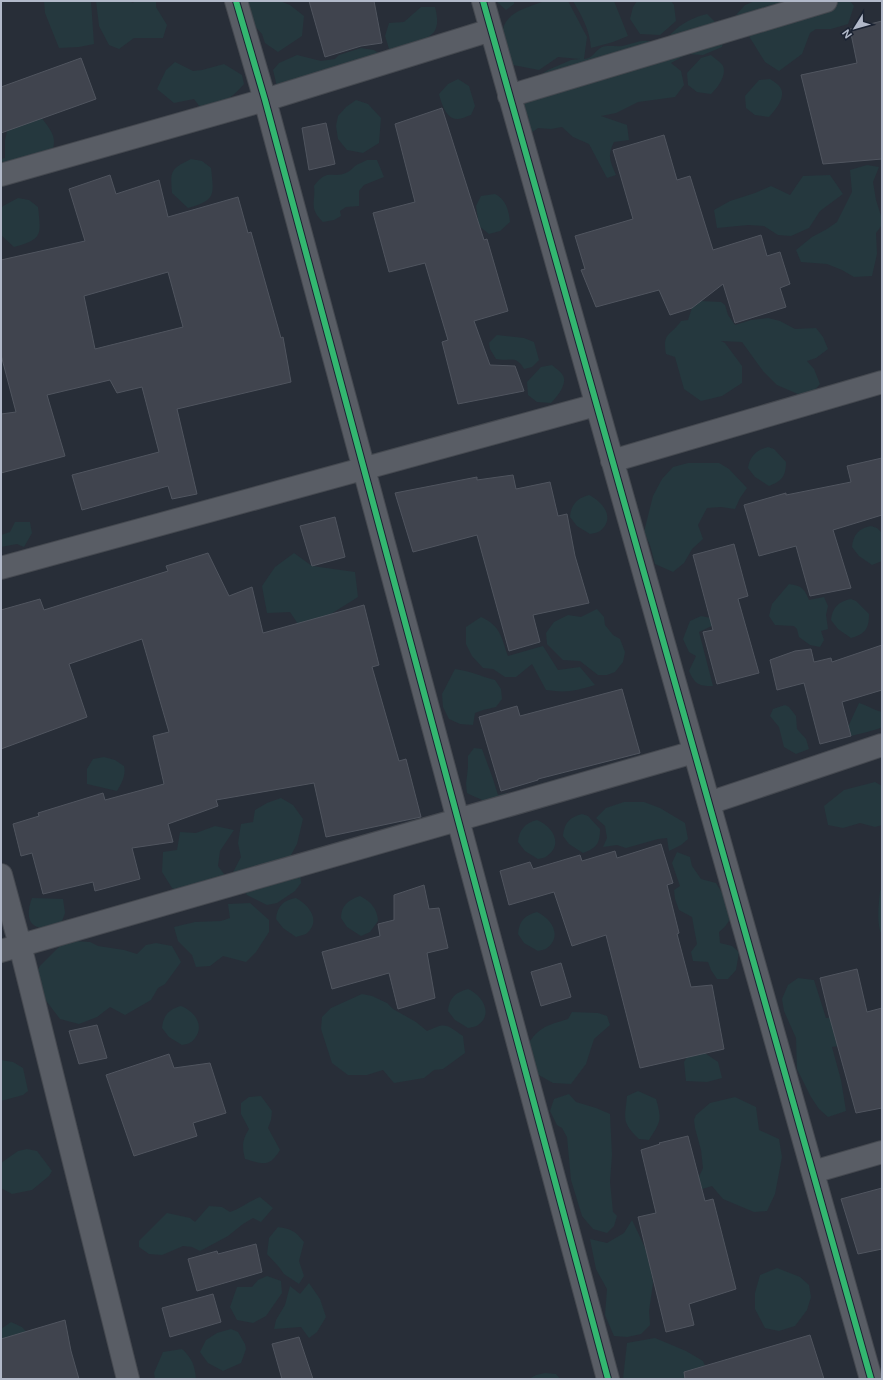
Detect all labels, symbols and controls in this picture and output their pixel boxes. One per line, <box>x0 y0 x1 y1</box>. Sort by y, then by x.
north arrow <box>835 8 875 48</box>
text: N <box>839 27 855 41</box>

